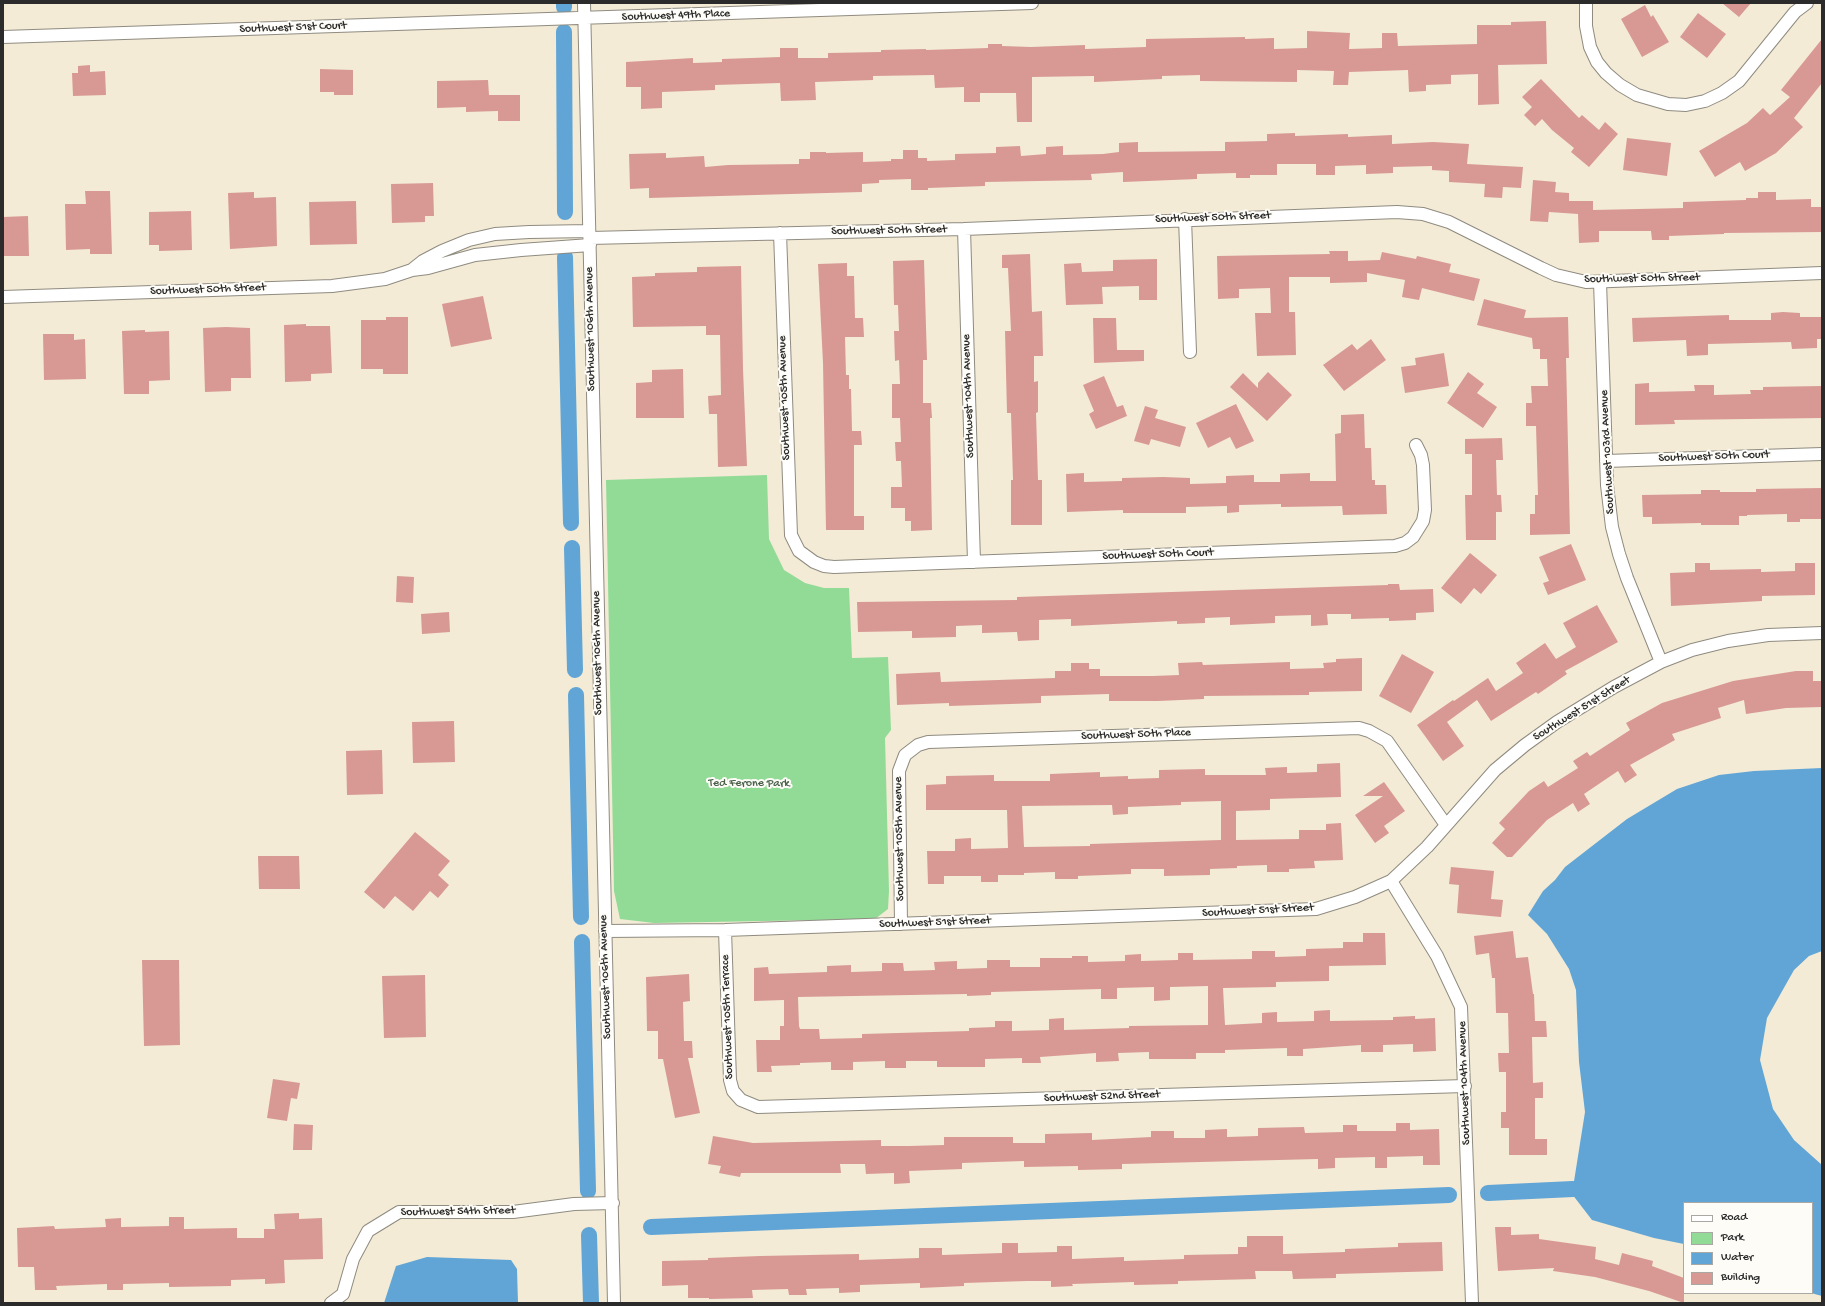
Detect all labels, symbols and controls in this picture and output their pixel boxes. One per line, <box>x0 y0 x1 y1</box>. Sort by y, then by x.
street label: Southwest 49th Place <box>622 7 730 25</box>
street label: Southwest 51st Court <box>239 19 347 37</box>
street label: Southwest 50th Street <box>1155 209 1271 227</box>
street label: Southwest 50th Street <box>831 223 947 239</box>
street label: Southwest 106th Avenue <box>583 267 599 391</box>
street label: Southwest 50th Street <box>1584 271 1700 287</box>
street label: Southwest 50th Street <box>150 281 266 299</box>
street label: Southwest 104th Avenue <box>960 334 978 458</box>
street label: Southwest 105th Avenue <box>776 335 794 461</box>
street label: Southwest 103rd Avenue <box>1598 389 1618 515</box>
street label: Southwest 50th Court <box>1658 448 1770 466</box>
street label: Southwest 50th Court <box>1102 546 1214 564</box>
street label: Southwest 106th Avenue <box>590 591 606 715</box>
street label: Southwest 51st Street <box>1531 673 1633 745</box>
street label: Southwest 50th Place <box>1081 726 1191 744</box>
park label: Ted Ferone Park <box>708 777 790 791</box>
street label: Southwest 105th Avenue <box>892 777 908 901</box>
street label: Southwest 51st Street <box>1202 901 1314 921</box>
street label: Southwest 51st Street <box>879 914 991 932</box>
street label: Southwest 106th Avenue <box>597 915 615 1039</box>
street label: Southwest 105th Terrace <box>719 954 737 1080</box>
street label: Southwest 104th Avenue <box>1456 1021 1474 1145</box>
street label: Southwest 52nd Street <box>1044 1088 1160 1106</box>
legend <box>1683 1202 1813 1294</box>
street label: Southwest 54th Street <box>401 1204 515 1220</box>
text: Road <box>1721 1211 1747 1225</box>
text: Park <box>1721 1231 1744 1245</box>
text: Water <box>1721 1251 1753 1265</box>
text: Building <box>1721 1271 1760 1285</box>

